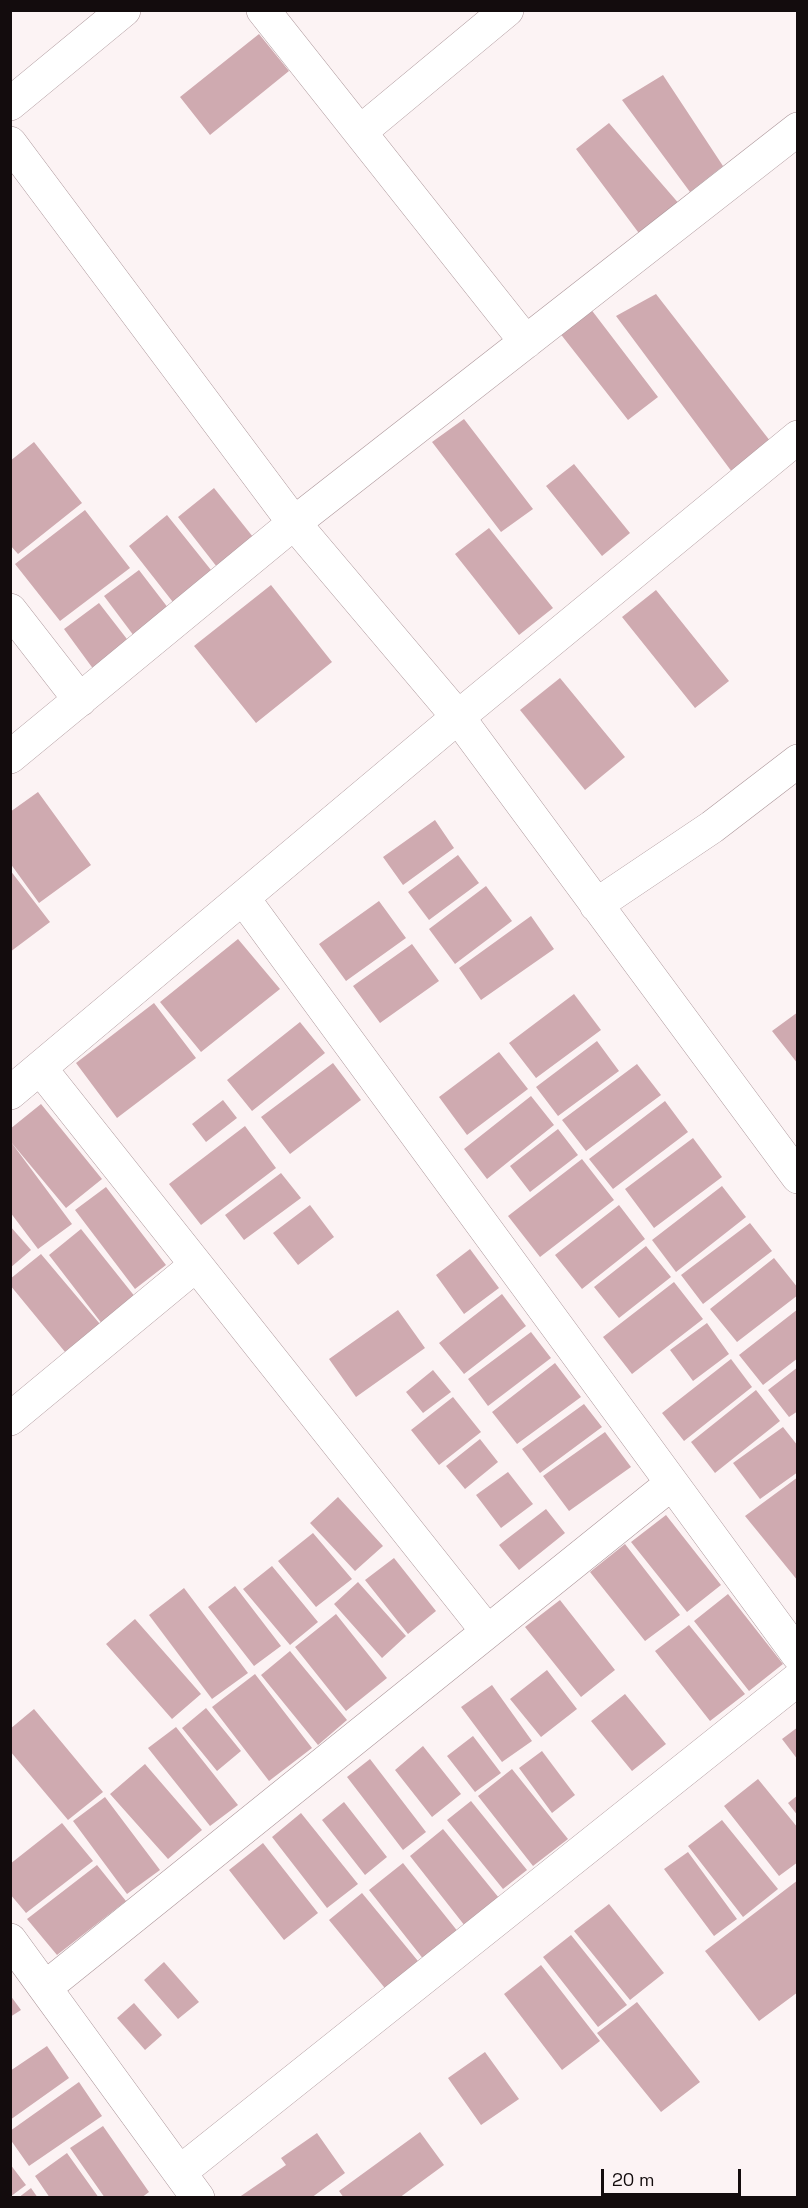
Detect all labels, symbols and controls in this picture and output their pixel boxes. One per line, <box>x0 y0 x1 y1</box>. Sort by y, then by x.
scale bar <box>604 2157 744 2195</box>
text: 20 m <box>612 2168 655 2191</box>

